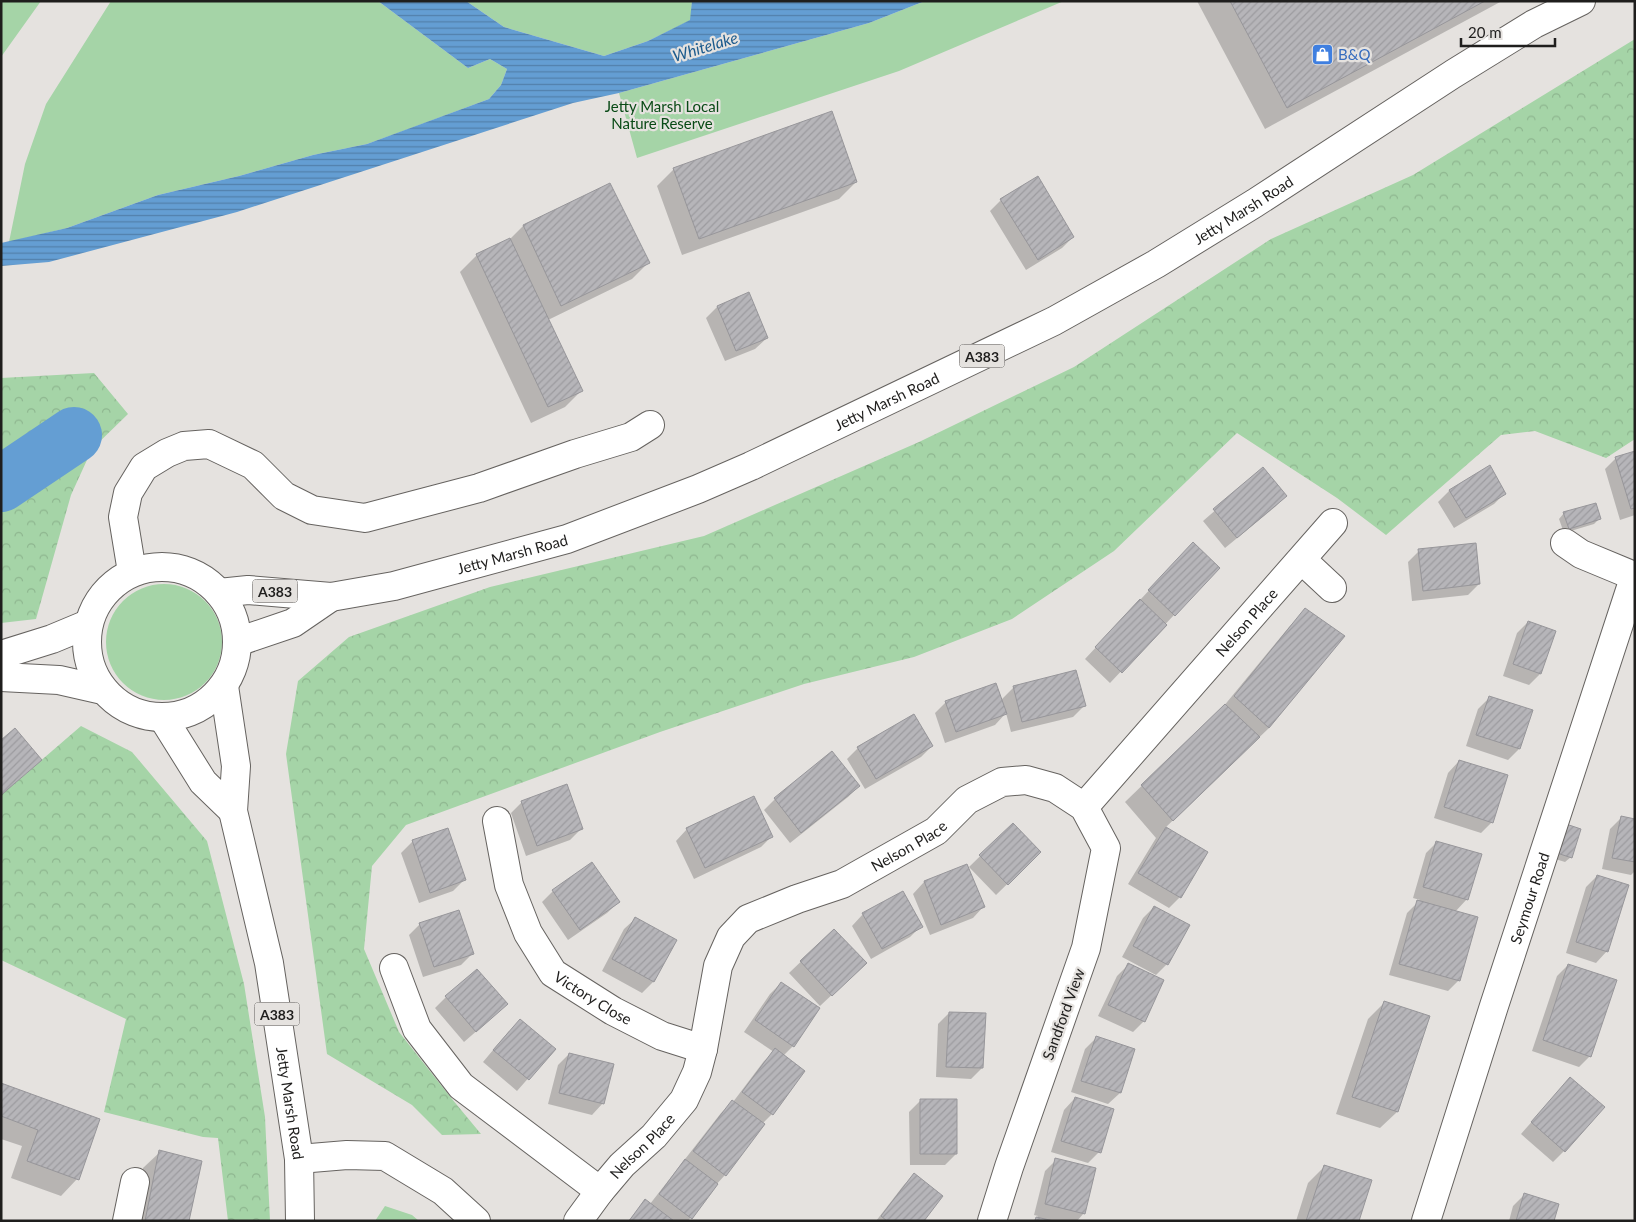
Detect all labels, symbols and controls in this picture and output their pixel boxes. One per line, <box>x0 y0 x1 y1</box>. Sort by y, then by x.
scale bar <box>1461 15 1555 47</box>
text: 20 m <box>1468 23 1502 41</box>
water label: Whitelake <box>670 27 740 65</box>
shop icon: B&Q <box>1310 42 1334 66</box>
place label: B&Q <box>1338 45 1370 63</box>
park label: Jetty Marsh Local Nature Reserve <box>605 97 719 132</box>
street label: Jetty Marsh Road <box>1190 172 1296 248</box>
road number: A383 <box>960 344 1004 368</box>
street label: Jetty Marsh Road <box>831 368 942 434</box>
street label: Jetty Marsh Road <box>455 530 570 577</box>
road number: A383 <box>252 580 298 602</box>
street label: Nelson Place <box>1211 584 1281 660</box>
street label: Nelson Place <box>868 817 950 875</box>
street label: Seymour Road <box>1506 850 1553 946</box>
street label: Sandford View <box>1038 966 1088 1062</box>
street label: Victory Close <box>551 967 635 1028</box>
road number: A383 <box>254 1002 300 1026</box>
street label: Jetty Marsh Road <box>273 1045 308 1161</box>
street label: Nelson Place <box>606 1109 678 1182</box>

